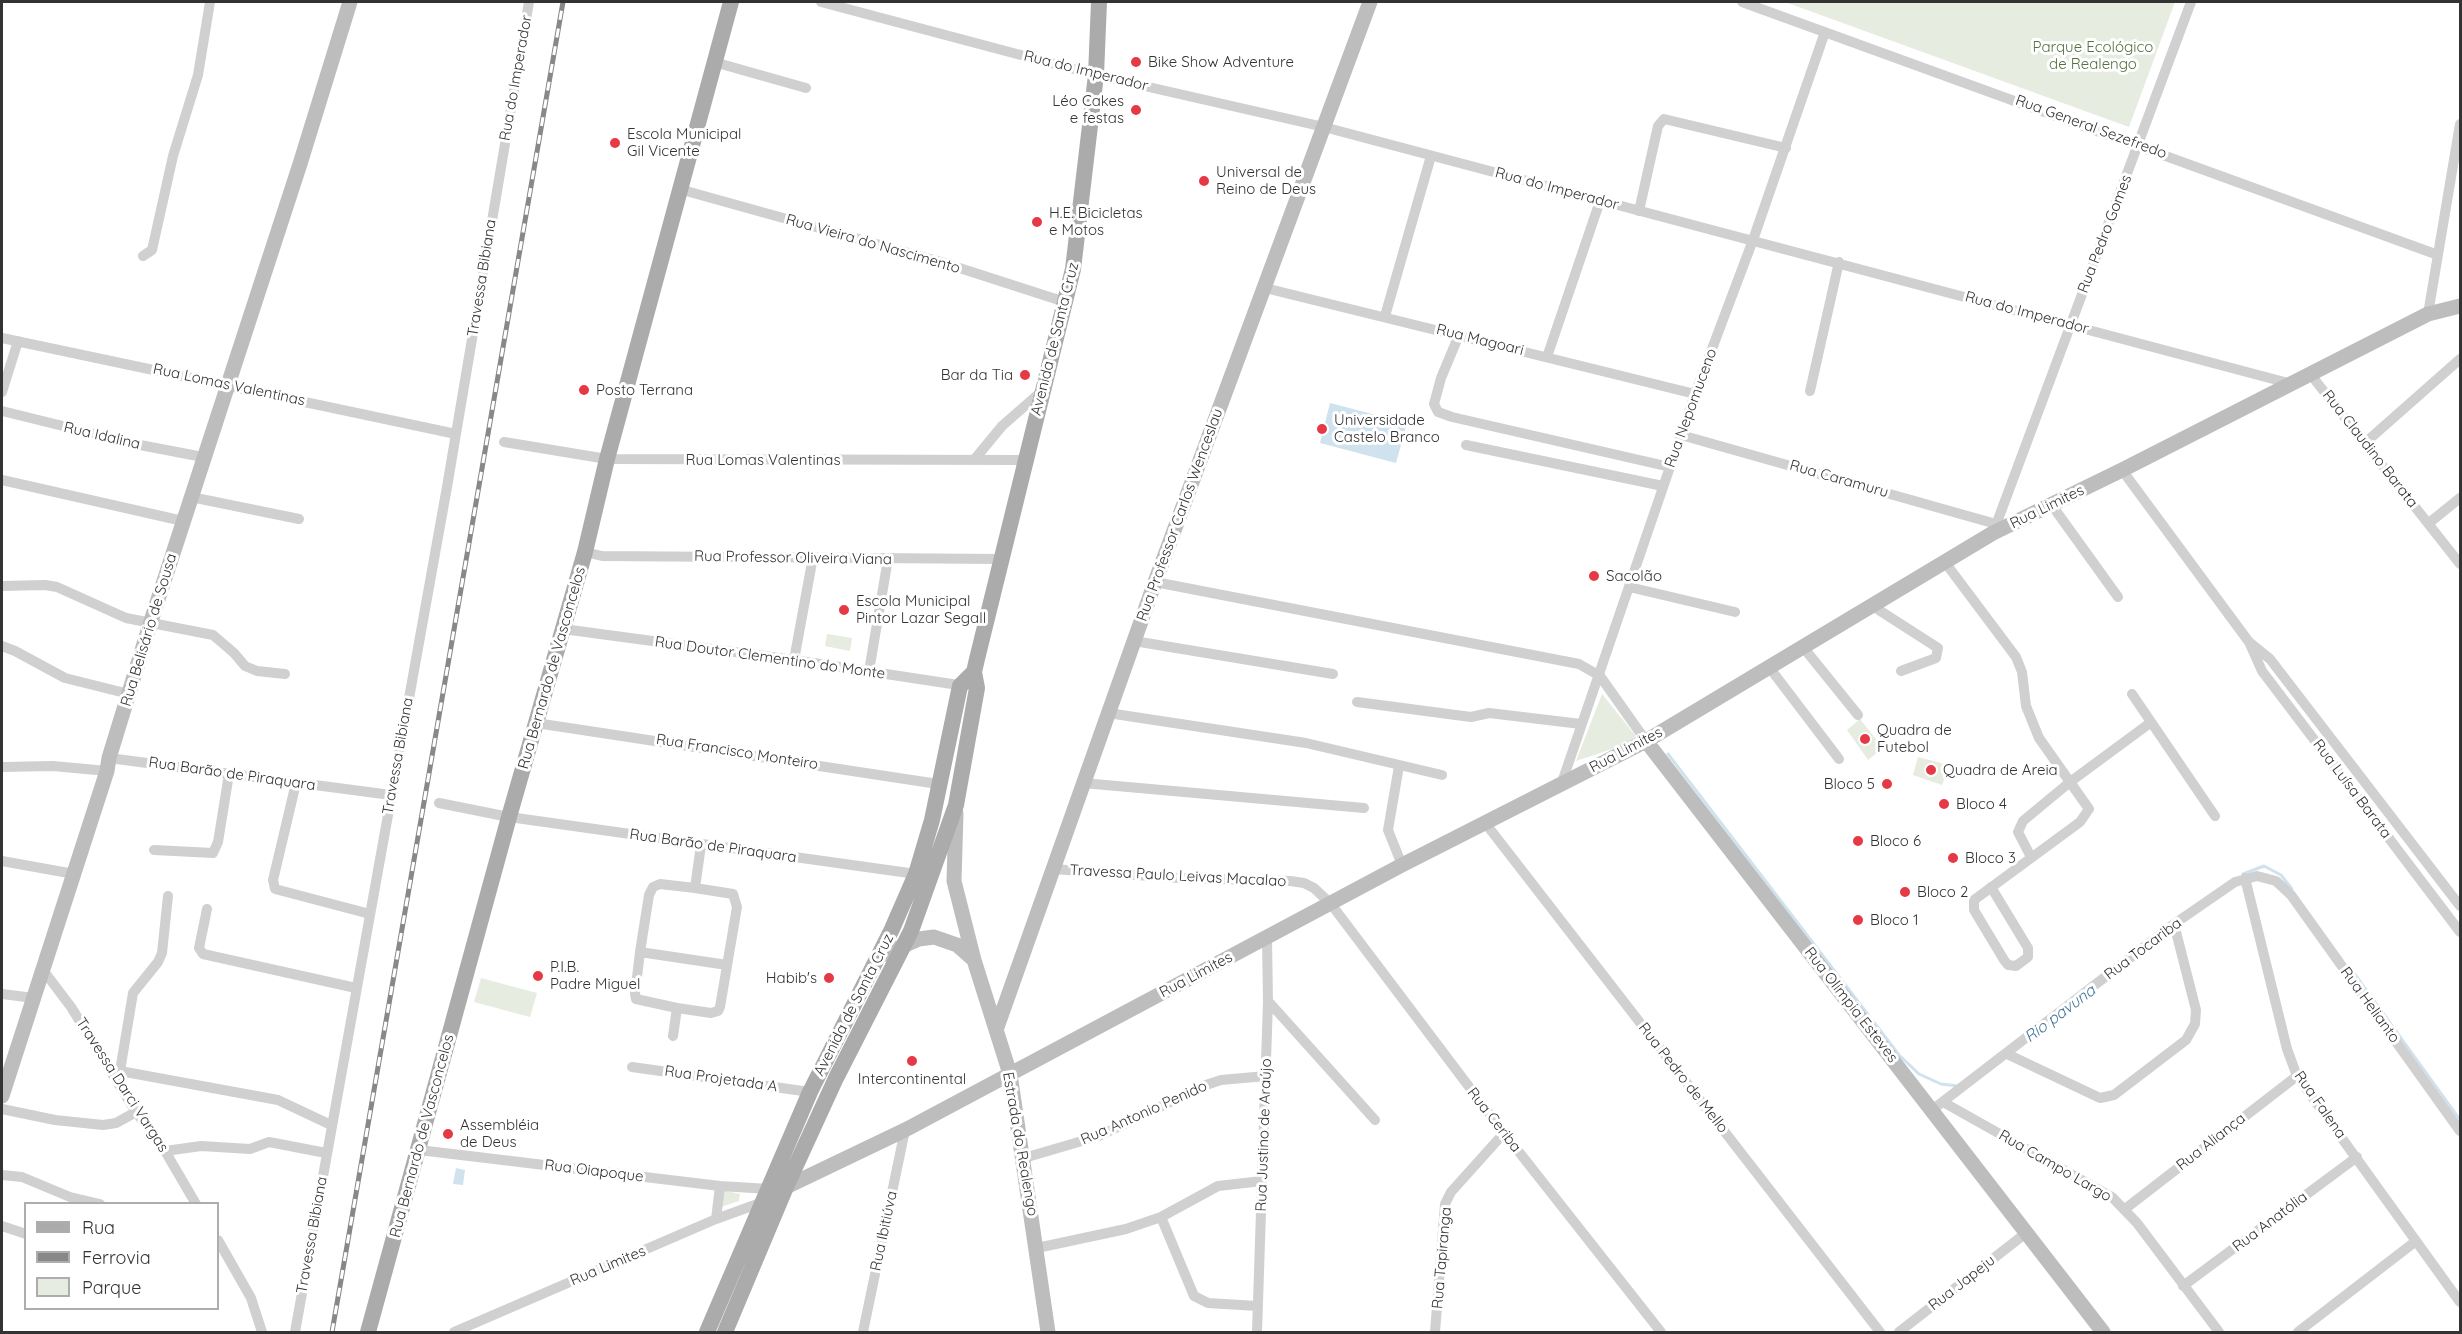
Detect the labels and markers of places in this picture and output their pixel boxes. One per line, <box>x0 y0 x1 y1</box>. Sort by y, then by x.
place label: Bike Show Adventure <box>1148 53 1294 71</box>
marker: Bike Show Adventure <box>1129 55 1143 69</box>
place label: Léo Cakes e festas <box>1052 92 1124 127</box>
marker: Léo Cakes e festas <box>1129 103 1143 117</box>
place label: Escola Municipal Gil Vicente <box>627 125 741 160</box>
marker: Escola Municipal Gil Vicente <box>608 136 622 150</box>
place label: Universal de Reino de Deus <box>1216 163 1316 198</box>
marker: Universal de Reino de Deus <box>1197 174 1211 188</box>
place label: H.E. Bicicletas e Motos <box>1049 204 1143 239</box>
marker: H.E. Bicicletas e Motos <box>1030 215 1044 229</box>
place label: Bar da Tia <box>941 366 1013 384</box>
marker: Bar da Tia <box>1018 368 1032 382</box>
place label: Posto Terrana <box>596 381 693 399</box>
marker: Posto Terrana <box>577 383 591 397</box>
place label: Universidade Castelo Branco <box>1334 411 1440 446</box>
marker: Universidade Castelo Branco <box>1315 422 1329 436</box>
place label: Sacolão <box>1606 567 1662 585</box>
marker: Sacolão <box>1587 569 1601 583</box>
place label: Escola Municipal Pintor Lazar Segall <box>856 592 986 627</box>
marker: Escola Municipal Pintor Lazar Segall <box>837 603 851 617</box>
place label: Quadra de Futebol <box>1877 721 1952 756</box>
marker: Quadra de Futebol <box>1858 732 1872 746</box>
place label: Quadra de Areia <box>1943 761 2058 779</box>
marker: Quadra de Areia <box>1924 763 1938 777</box>
place label: Bloco 5 <box>1824 775 1875 793</box>
marker: Bloco 5 <box>1880 777 1894 791</box>
place label: Bloco 4 <box>1956 795 2007 813</box>
marker: Bloco 4 <box>1937 797 1951 811</box>
place label: Bloco 6 <box>1870 832 1921 850</box>
marker: Bloco 6 <box>1851 834 1865 848</box>
place label: Bloco 3 <box>1965 849 2016 867</box>
marker: Bloco 3 <box>1946 851 1960 865</box>
place label: Bloco 2 <box>1917 883 1968 901</box>
marker: Bloco 2 <box>1898 885 1912 899</box>
place label: Bloco 1 <box>1870 911 1919 929</box>
marker: Bloco 1 <box>1851 913 1865 927</box>
place label: P.I.B. Padre Miguel <box>550 958 640 993</box>
marker: P.I.B. Padre Miguel <box>531 969 545 983</box>
place label: Habib's <box>766 969 817 987</box>
marker: Habib's <box>822 971 836 985</box>
marker: Intercontinental <box>905 1054 919 1068</box>
place label: Intercontinental <box>858 1070 966 1088</box>
place label: Assembléia de Deus <box>460 1116 539 1151</box>
marker: Assembléia de Deus <box>441 1127 455 1141</box>

